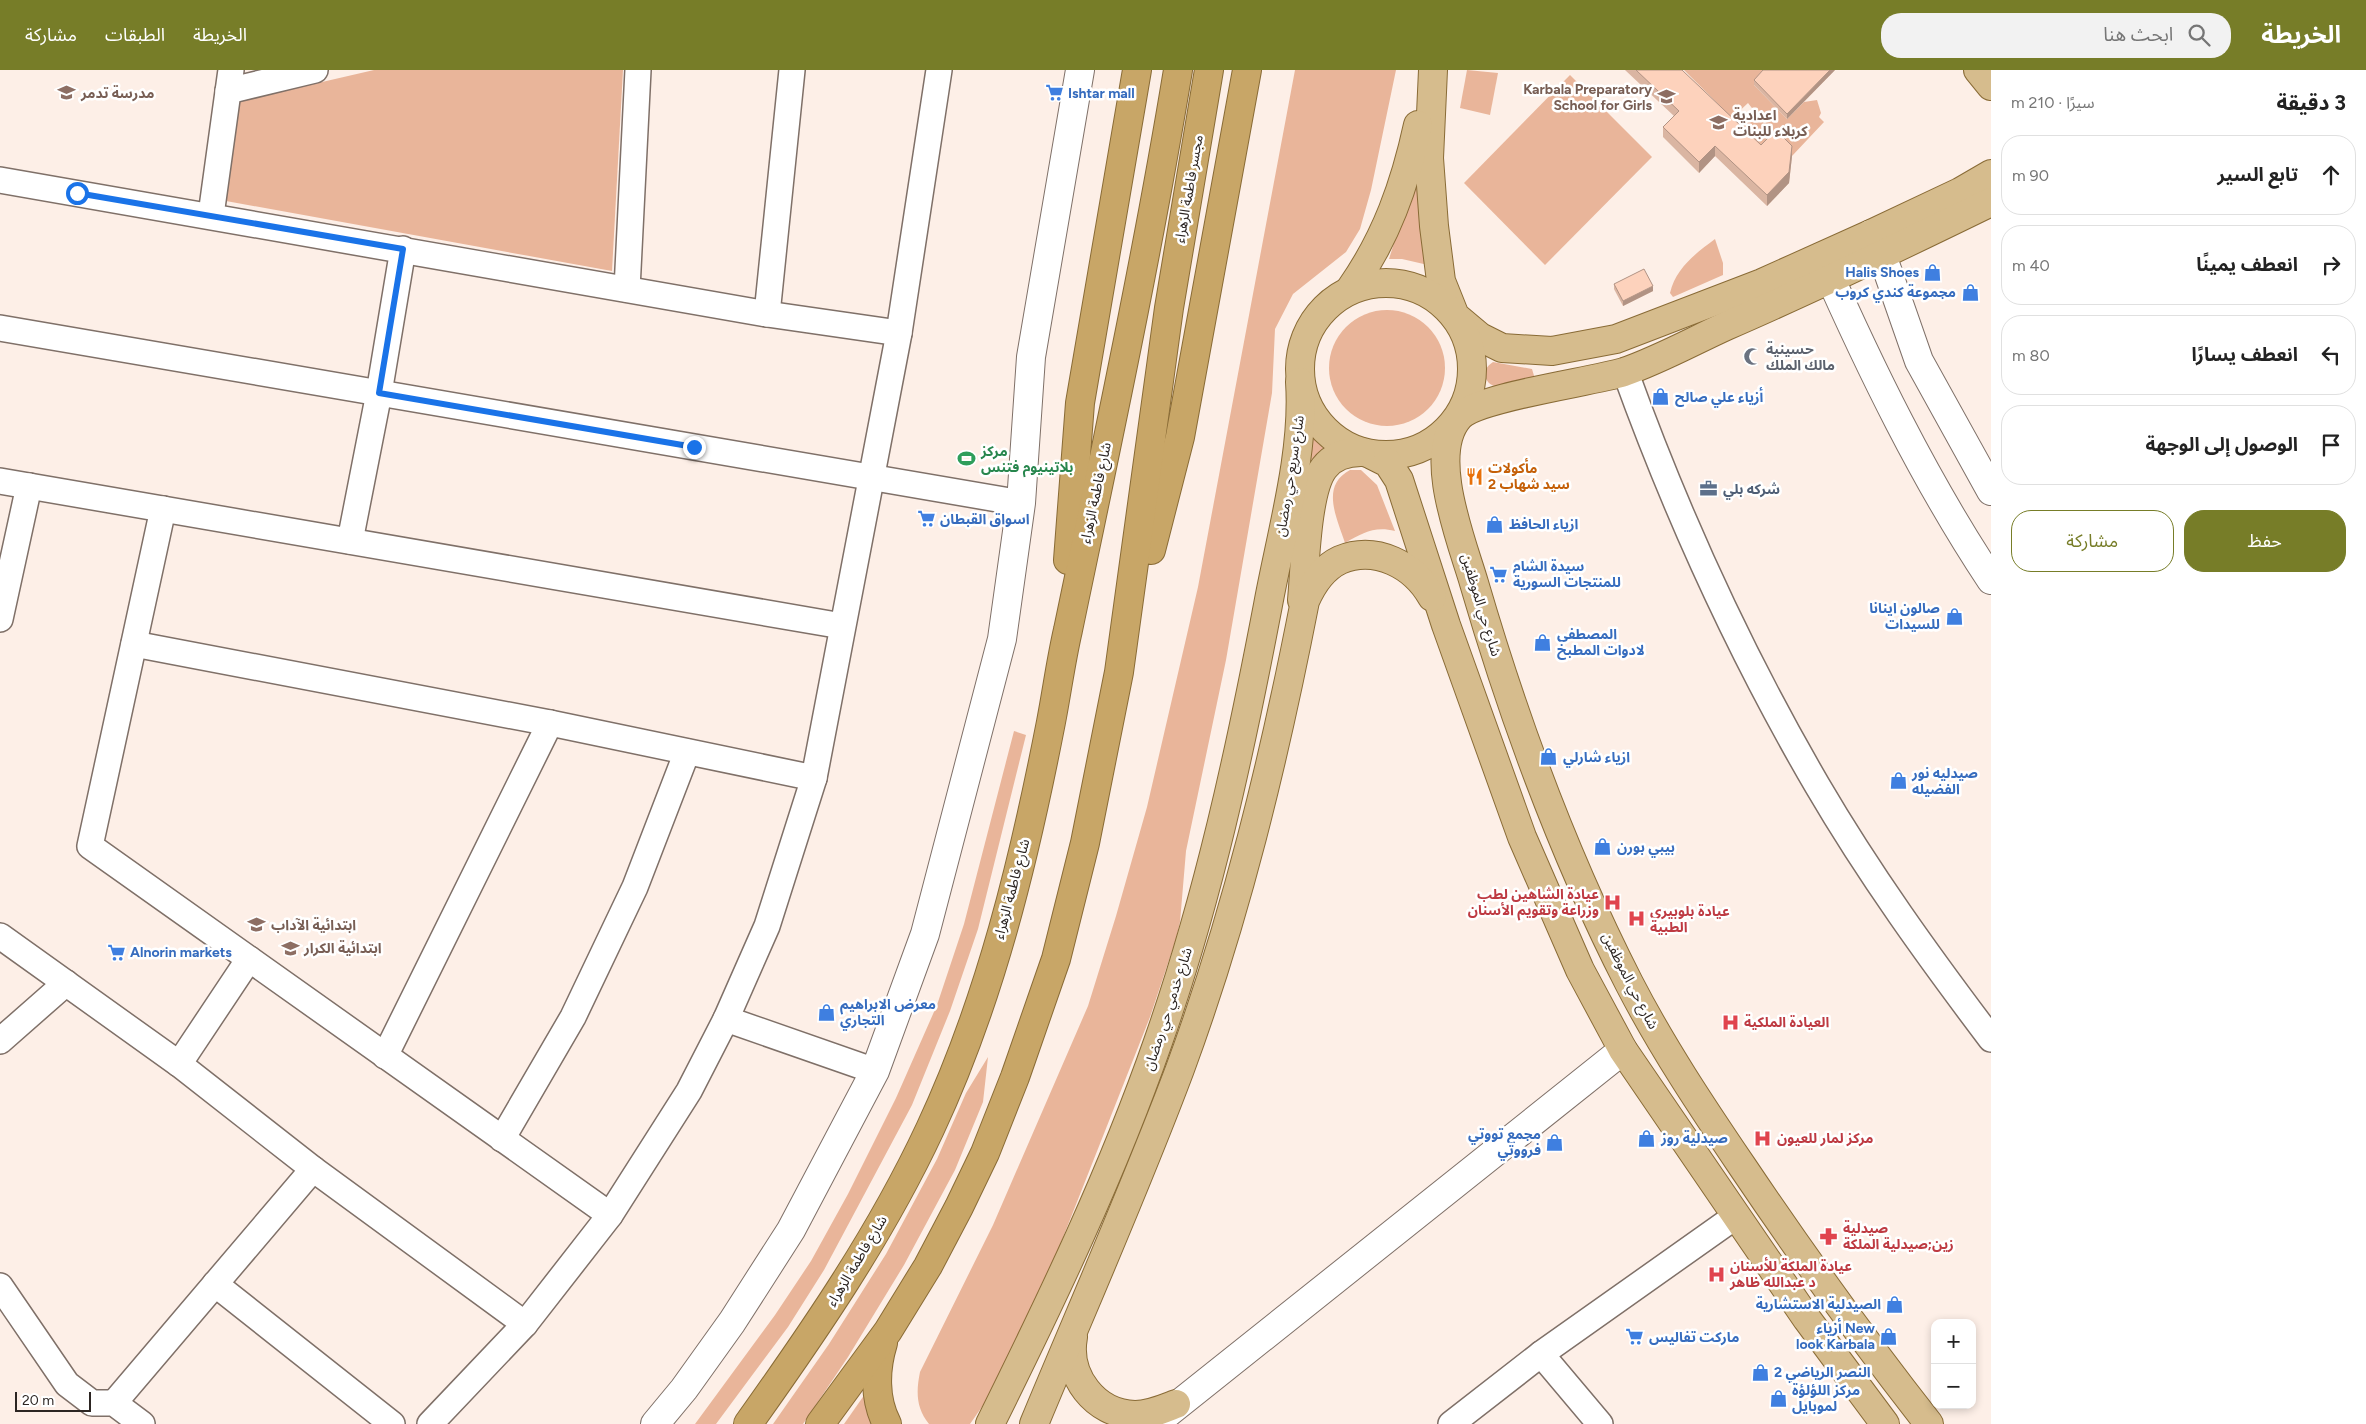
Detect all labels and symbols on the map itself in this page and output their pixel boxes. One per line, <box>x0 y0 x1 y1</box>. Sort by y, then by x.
place label: Karbala Preparatory School for Girls <box>1523 81 1653 114</box>
school or university icon: مدرسة تدمر <box>57 83 77 103</box>
supermarket icon: Ishtar mall <box>1044 83 1064 103</box>
place label: مدرسة تدمر <box>80 85 154 102</box>
place label: Ishtar mall <box>1068 85 1135 102</box>
school or university icon: Karbala Preparatory School for Girls <box>1656 87 1676 107</box>
place label: اعدادية كربلاء للبنات <box>1733 107 1808 140</box>
school or university icon: اعدادية كربلاء للبنات <box>1709 113 1729 133</box>
street label: مجسر فاطمة الزهراء <box>1171 134 1207 244</box>
route start <box>66 182 89 205</box>
shop icon: Halis Shoes <box>1923 262 1943 282</box>
place label: Halis Shoes <box>1845 264 1919 281</box>
shop icon: مجموعة كندي كروب <box>1960 282 1980 302</box>
place label: مجموعة كندي كروب <box>1835 284 1956 303</box>
place label: حسينية مالك الملك <box>1766 341 1835 374</box>
mosque icon: حسينية مالك الملك <box>1742 347 1762 367</box>
shop icon: أزياء علي صالح <box>1651 387 1671 407</box>
place label: أزياء علي صالح <box>1675 387 1763 408</box>
street label: شارع سريع حي رمضان <box>1272 414 1310 538</box>
route end <box>683 436 706 459</box>
street label: شارع فاطمة الزهراء <box>1077 441 1117 546</box>
place label: مركز بلاتينيوم فتنس <box>980 443 1073 478</box>
sports icon: مركز بلاتينيوم فتنس <box>957 449 977 469</box>
place label: مأكولات سيد شهاب 2 <box>1488 458 1570 493</box>
restaurant icon: مأكولات سيد شهاب 2 <box>1464 466 1484 486</box>
office icon: شركه بلي <box>1699 479 1719 499</box>
place label: شركه بلي <box>1723 481 1780 500</box>
supermarket icon: اسواق القبطان <box>916 509 936 529</box>
place label: اسواق القبطان <box>940 511 1030 528</box>
shop icon: ازياء الحافظ <box>1485 514 1505 534</box>
place label: ازياء الحافظ <box>1509 516 1578 533</box>
street label: شارع حي الموظفين <box>1455 552 1505 659</box>
place label: سيدة الشام للمنتجات السورية <box>1513 558 1621 591</box>
supermarket icon: سيدة الشام للمنتجات السورية <box>1489 564 1509 584</box>
place label: صالون اينانا للسيدات <box>1869 600 1940 633</box>
shop icon: صالون اينانا للسيدات <box>1944 606 1964 626</box>
place label: المصطفى لادوات المطبخ <box>1557 626 1645 660</box>
shop icon: المصطفى لادوات المطبخ <box>1533 632 1553 652</box>
shop icon: ازياء شارلي <box>1539 747 1559 767</box>
place label: ازياء شارلي <box>1563 749 1630 768</box>
place label: صيدليه نور الفضيله <box>1911 765 1978 798</box>
shop icon: صيدليه نور الفضيله <box>1888 771 1908 791</box>
street label: شارع فاطمة الزهراء <box>990 837 1035 942</box>
shop icon: بيبي بورن <box>1593 837 1613 857</box>
place label: بيبي بورن <box>1617 839 1675 858</box>
place label: عيادة الشاهين لطب وزراعة وتقويم الأسنان <box>1468 886 1599 921</box>
hospital icon: عيادة الشاهين لطب وزراعة وتقويم الأسنان <box>1603 892 1623 912</box>
place label: عيادة بلوبيري الطبية <box>1650 903 1730 936</box>
hospital icon: عيادة بلوبيري الطبية <box>1626 909 1646 929</box>
school or university icon: ابتدائية الآداب <box>247 915 267 935</box>
place label: ابتدائية الآداب <box>271 917 356 934</box>
street label: شارع حي الموظفين <box>1596 930 1662 1033</box>
school or university icon: ابتدائية الكرار <box>280 938 300 958</box>
place label: ابتدائية الكرار <box>303 940 382 957</box>
supermarket icon: Alnorin markets <box>106 942 126 962</box>
place label: Alnorin markets <box>130 944 232 961</box>
street label: شارع خدمي حي رمضان <box>1140 945 1198 1073</box>
place label: معرض الابراهيم التجاري <box>840 996 936 1031</box>
shop icon: معرض الابراهيم التجاري <box>816 1002 836 1022</box>
hospital icon: العيادة الملكية <box>1720 1012 1740 1032</box>
place label: العيادة الملكية <box>1744 1014 1829 1031</box>
place label: مجمع تووتي فرووتي <box>1468 1126 1541 1161</box>
shop icon: صيدلية روز <box>1637 1128 1657 1148</box>
hospital icon: مركز لمار للعيون <box>1753 1128 1773 1148</box>
place label: صيدلية روز <box>1660 1130 1728 1147</box>
place label: مركز لمار للعيون <box>1777 1130 1873 1147</box>
shop icon: مجمع تووتي فرووتي <box>1545 1132 1565 1152</box>
street label: شارع فاطمة الزهراء <box>823 1212 893 1311</box>
place label: صيدلية زين;صيدلية الملكة <box>1843 1220 1954 1253</box>
pharmacy icon: صيدلية زين;صيدلية الملكة <box>1819 1226 1839 1246</box>
place label: عيادة الملكة للأسنان د عبدالله ظاهر <box>1729 1257 1852 1291</box>
hospital icon: عيادة الملكة للأسنان د عبدالله ظاهر <box>1706 1264 1726 1284</box>
shop icon: الصيدلية الاستشارية <box>1885 1294 1905 1314</box>
place label: الصيدلية الاستشارية <box>1756 1296 1881 1313</box>
place label: أزياء New look Karbala <box>1796 1318 1875 1353</box>
shop icon: أزياء New look Karbala <box>1879 1326 1899 1346</box>
supermarket icon: ماركت تفاليس <box>1625 1327 1645 1347</box>
place label: ماركت تفاليس <box>1649 1329 1739 1346</box>
shop icon: النصر الرياضي 2 <box>1750 1362 1770 1382</box>
place label: النصر الرياضي 2 <box>1774 1364 1871 1383</box>
place label: مركز اللؤلؤة لموبايل <box>1792 1382 1860 1415</box>
shop icon: مركز اللؤلؤة لموبايل <box>1768 1388 1788 1408</box>
scale bar <box>15 1389 91 1412</box>

